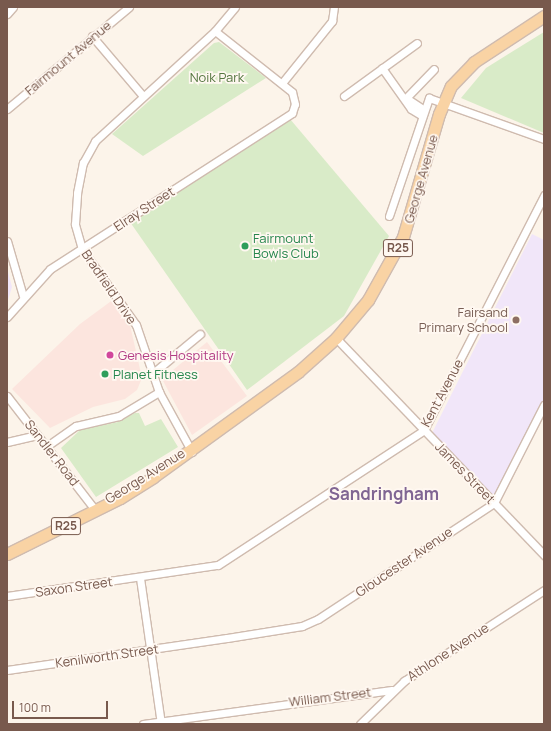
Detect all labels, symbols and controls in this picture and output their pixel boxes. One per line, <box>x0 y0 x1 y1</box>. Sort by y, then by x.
street label: Fairmount Avenue <box>22 17 114 99</box>
park label: Noik Park <box>190 69 244 85</box>
street label: George Avenue <box>401 133 441 225</box>
street label: Elray Street <box>111 184 177 234</box>
place label: Fairmount Bowls Club <box>253 231 319 262</box>
road number: R25 <box>382 238 414 258</box>
marker: Fairmount Bowls Club <box>240 241 250 251</box>
street label: Bradfield Drive <box>78 247 140 327</box>
place label: Fairsand Primary School <box>419 305 508 336</box>
marker: Fairsand Primary School <box>511 315 521 325</box>
place label: Genesis Hospitality <box>118 347 234 363</box>
marker: Genesis Hospitality <box>105 350 115 360</box>
street label: Kent Avenue <box>418 356 466 430</box>
place label: Planet Fitness <box>113 366 198 382</box>
marker: Planet Fitness <box>100 369 110 379</box>
street label: Sandler Road <box>21 417 83 489</box>
street label: James Street <box>432 439 498 507</box>
street label: George Avenue <box>102 445 188 507</box>
district label: Sandringham <box>329 484 439 504</box>
road number: R25 <box>50 516 82 536</box>
street label: Gloucester Avenue <box>353 524 455 600</box>
street label: Saxon Street <box>34 574 114 600</box>
street label: Athlone Avenue <box>404 620 492 684</box>
street label: Kenilworth Street <box>54 641 160 671</box>
street label: William Street <box>288 684 372 710</box>
scale bar <box>14 693 110 719</box>
text: 100 m <box>19 699 51 716</box>

